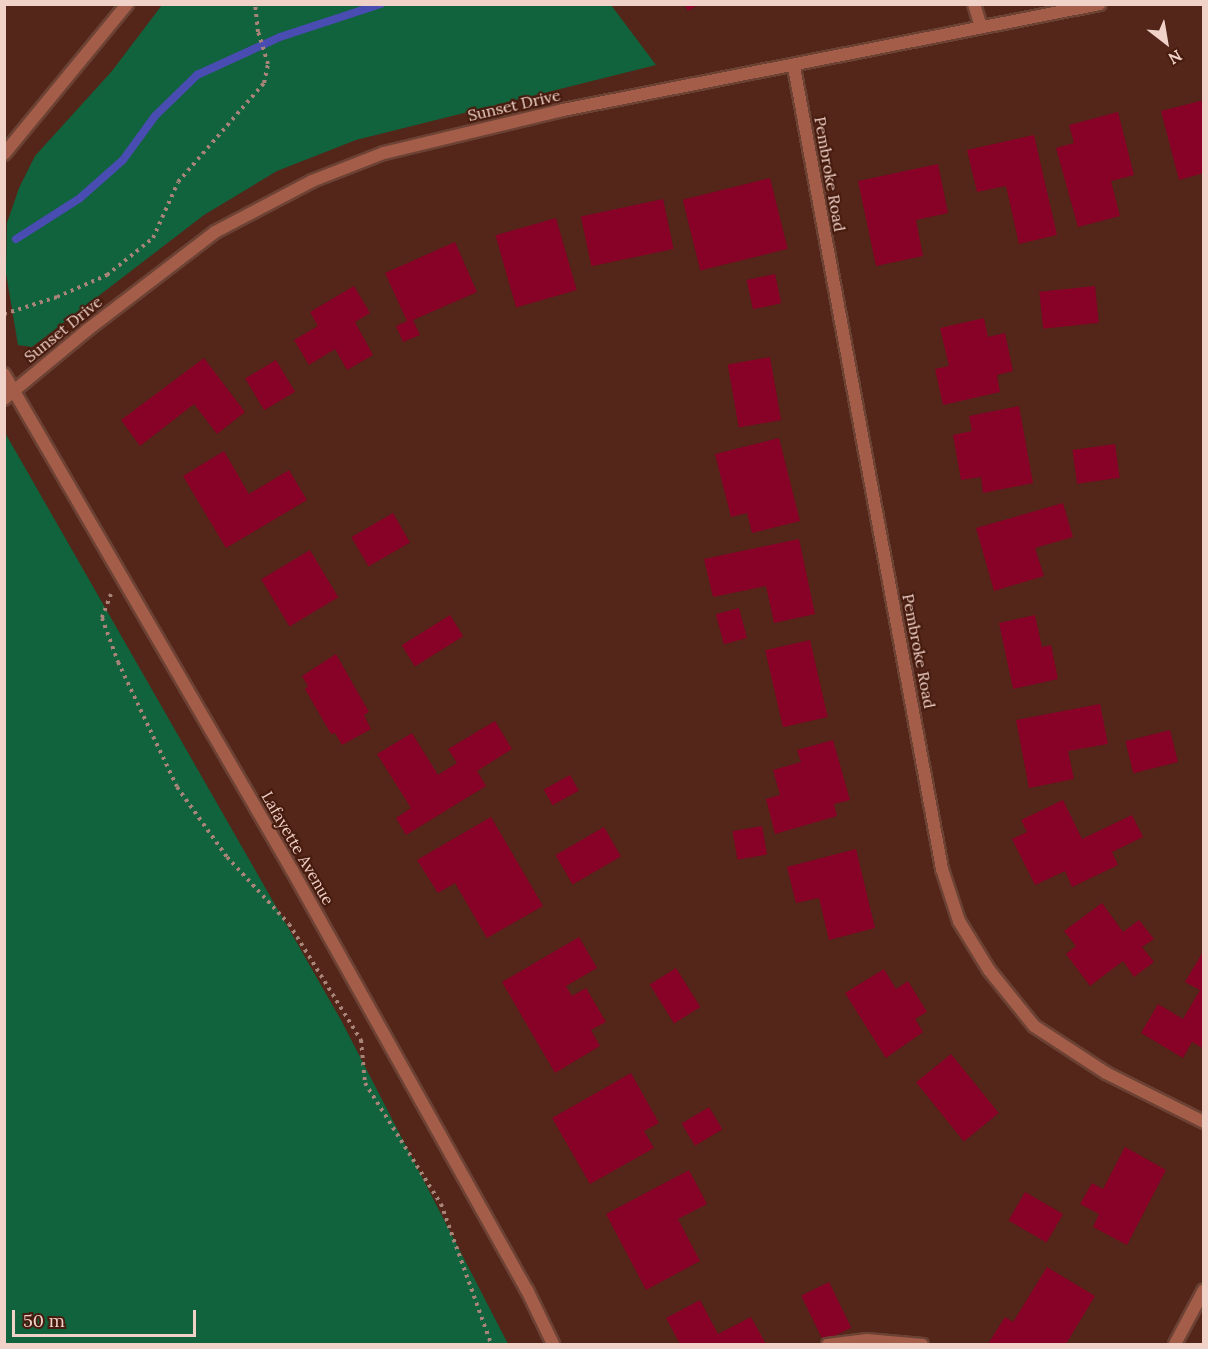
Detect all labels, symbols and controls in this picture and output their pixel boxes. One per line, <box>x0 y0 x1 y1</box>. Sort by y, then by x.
north arrow <box>1136 12 1196 72</box>
text: N <box>1165 46 1186 69</box>
street label: Sunset Drive <box>466 85 562 125</box>
street label: Pembroke Road <box>810 115 850 233</box>
street label: Sunset Drive <box>20 292 106 366</box>
street label: Pembroke Road <box>898 592 940 710</box>
street label: Lafayette Avenue <box>258 788 338 908</box>
scale bar <box>15 1298 200 1336</box>
text: 50 m <box>23 1309 65 1332</box>

